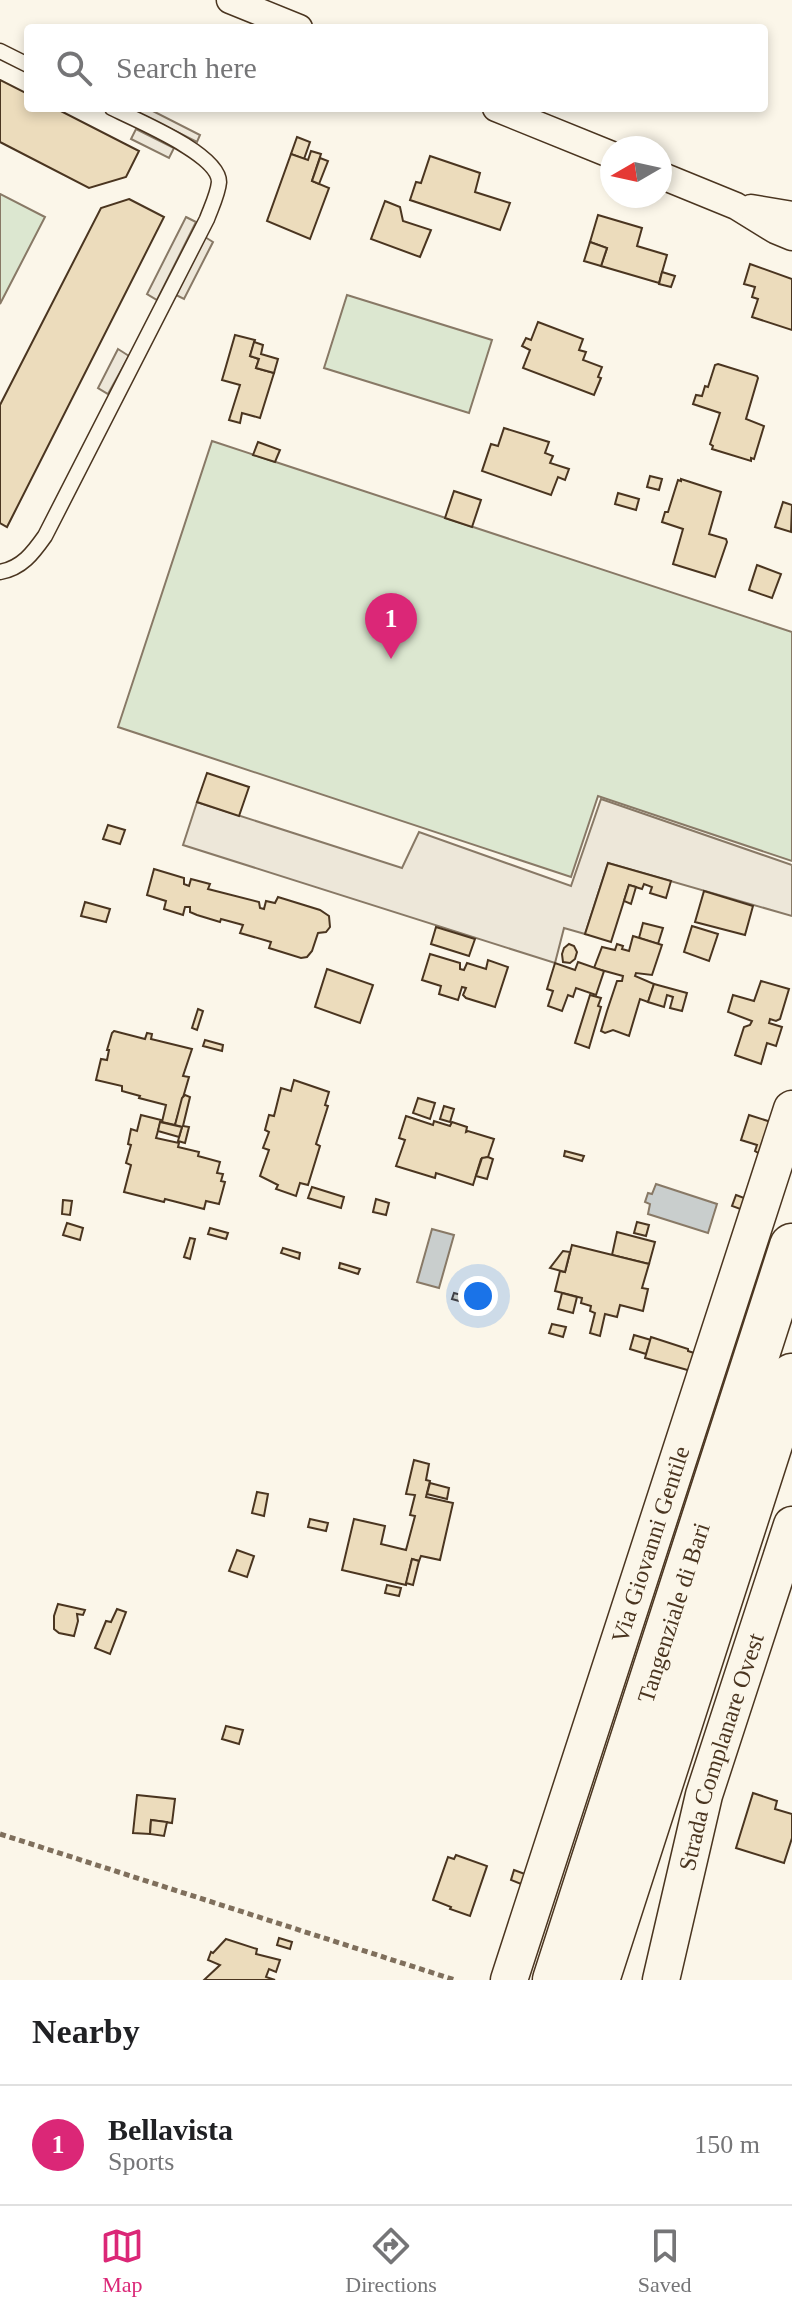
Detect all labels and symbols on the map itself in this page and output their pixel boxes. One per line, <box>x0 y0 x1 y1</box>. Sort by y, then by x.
north arrow <box>600 136 672 208</box>
pin: 1 <box>365 593 417 659</box>
your location <box>458 1276 498 1316</box>
street label: Via Giovanni Gentile <box>606 1443 695 1646</box>
street label: Tangenziale di Bari <box>632 1519 715 1706</box>
street label: Strada Complanare Ovest <box>674 1630 769 1873</box>

